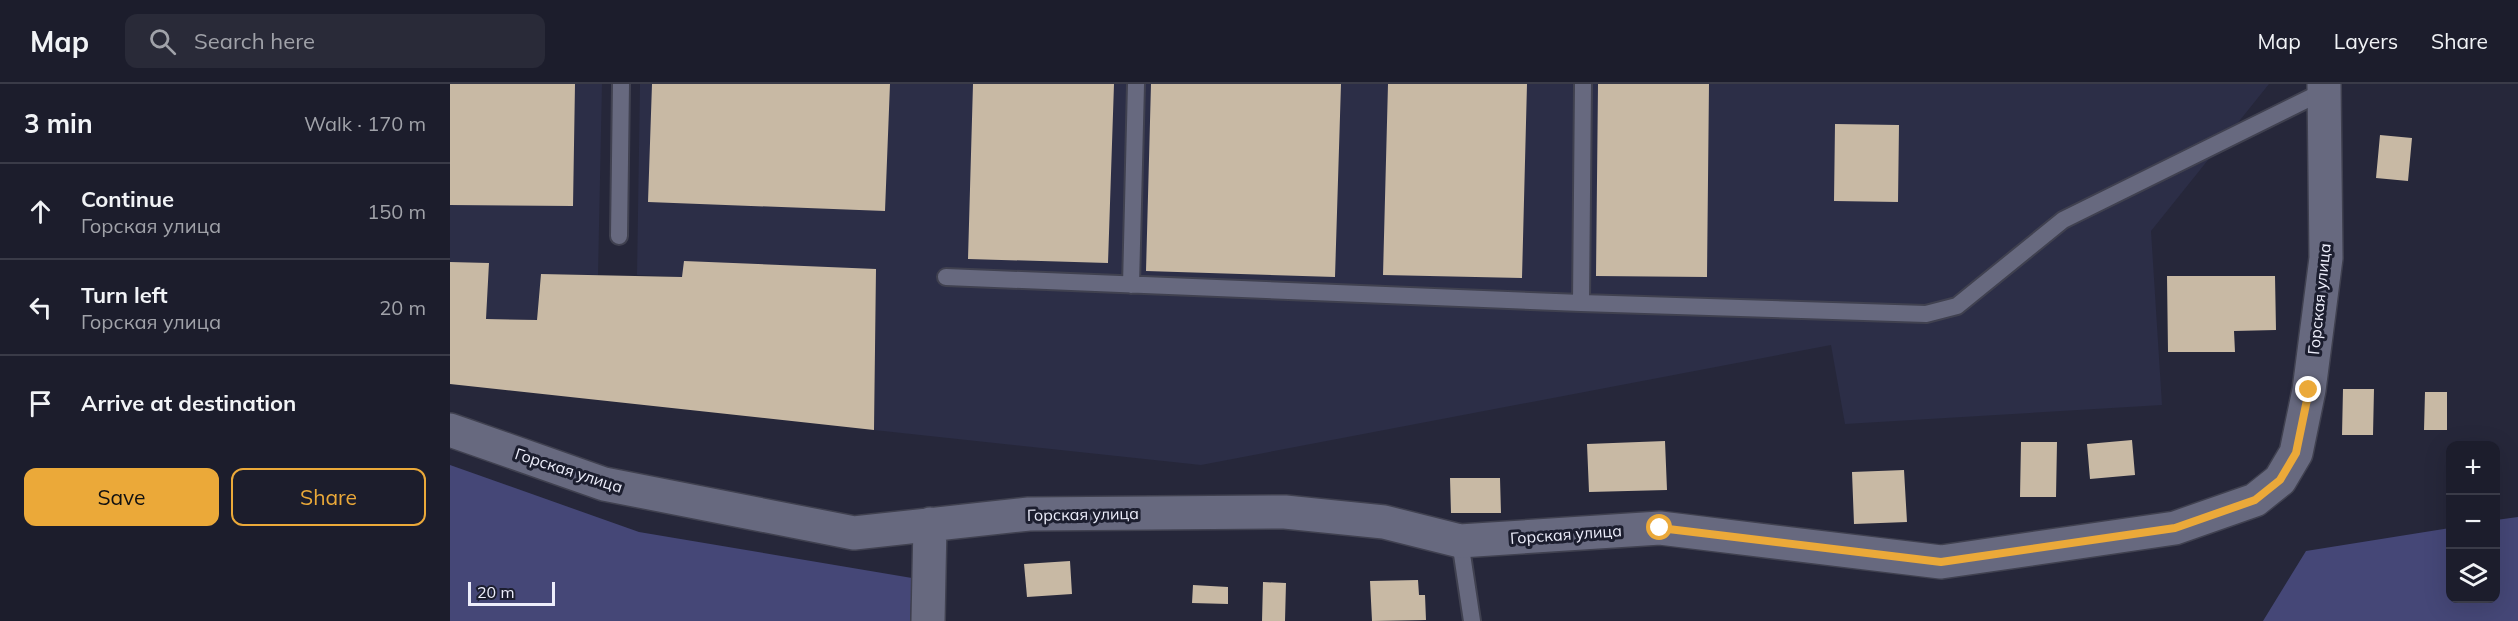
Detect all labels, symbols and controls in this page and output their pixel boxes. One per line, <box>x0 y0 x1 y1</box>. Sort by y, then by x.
search box <box>125 14 545 68</box>
text: Map <box>30 24 89 59</box>
icon: search <box>146 25 179 58</box>
text: Search here <box>194 27 315 55</box>
text: Map <box>2258 28 2301 54</box>
text: Layers <box>2334 28 2398 54</box>
text: Share <box>2431 28 2488 54</box>
text: 3 min <box>24 107 93 140</box>
text: Walk · 170 m <box>304 111 426 136</box>
text: Continue <box>81 185 174 213</box>
icon: ahead <box>24 195 57 228</box>
text: 150 m <box>367 199 426 224</box>
text: Горская улица <box>81 213 221 238</box>
street label: Горская улица <box>2303 242 2335 356</box>
text: Turn left <box>81 281 168 309</box>
icon: left <box>24 291 57 324</box>
text: 20 m <box>379 295 426 320</box>
text: Горская улица <box>81 309 221 334</box>
route end <box>2295 376 2321 402</box>
icon: arrive <box>24 387 57 420</box>
text: Arrive at destination <box>81 389 296 417</box>
map controls <box>2446 441 2500 603</box>
button: + <box>2446 441 2500 495</box>
street label: Горская улица <box>513 443 625 497</box>
button: Save <box>24 468 219 526</box>
button: Share <box>231 468 426 526</box>
button: − <box>2446 495 2500 549</box>
street label: Горская улица <box>1027 503 1139 525</box>
route start <box>1646 514 1672 540</box>
street label: Горская улица <box>1509 520 1623 548</box>
button: layers <box>2446 549 2500 603</box>
scale bar <box>468 579 555 606</box>
text: 20 m <box>477 582 514 602</box>

